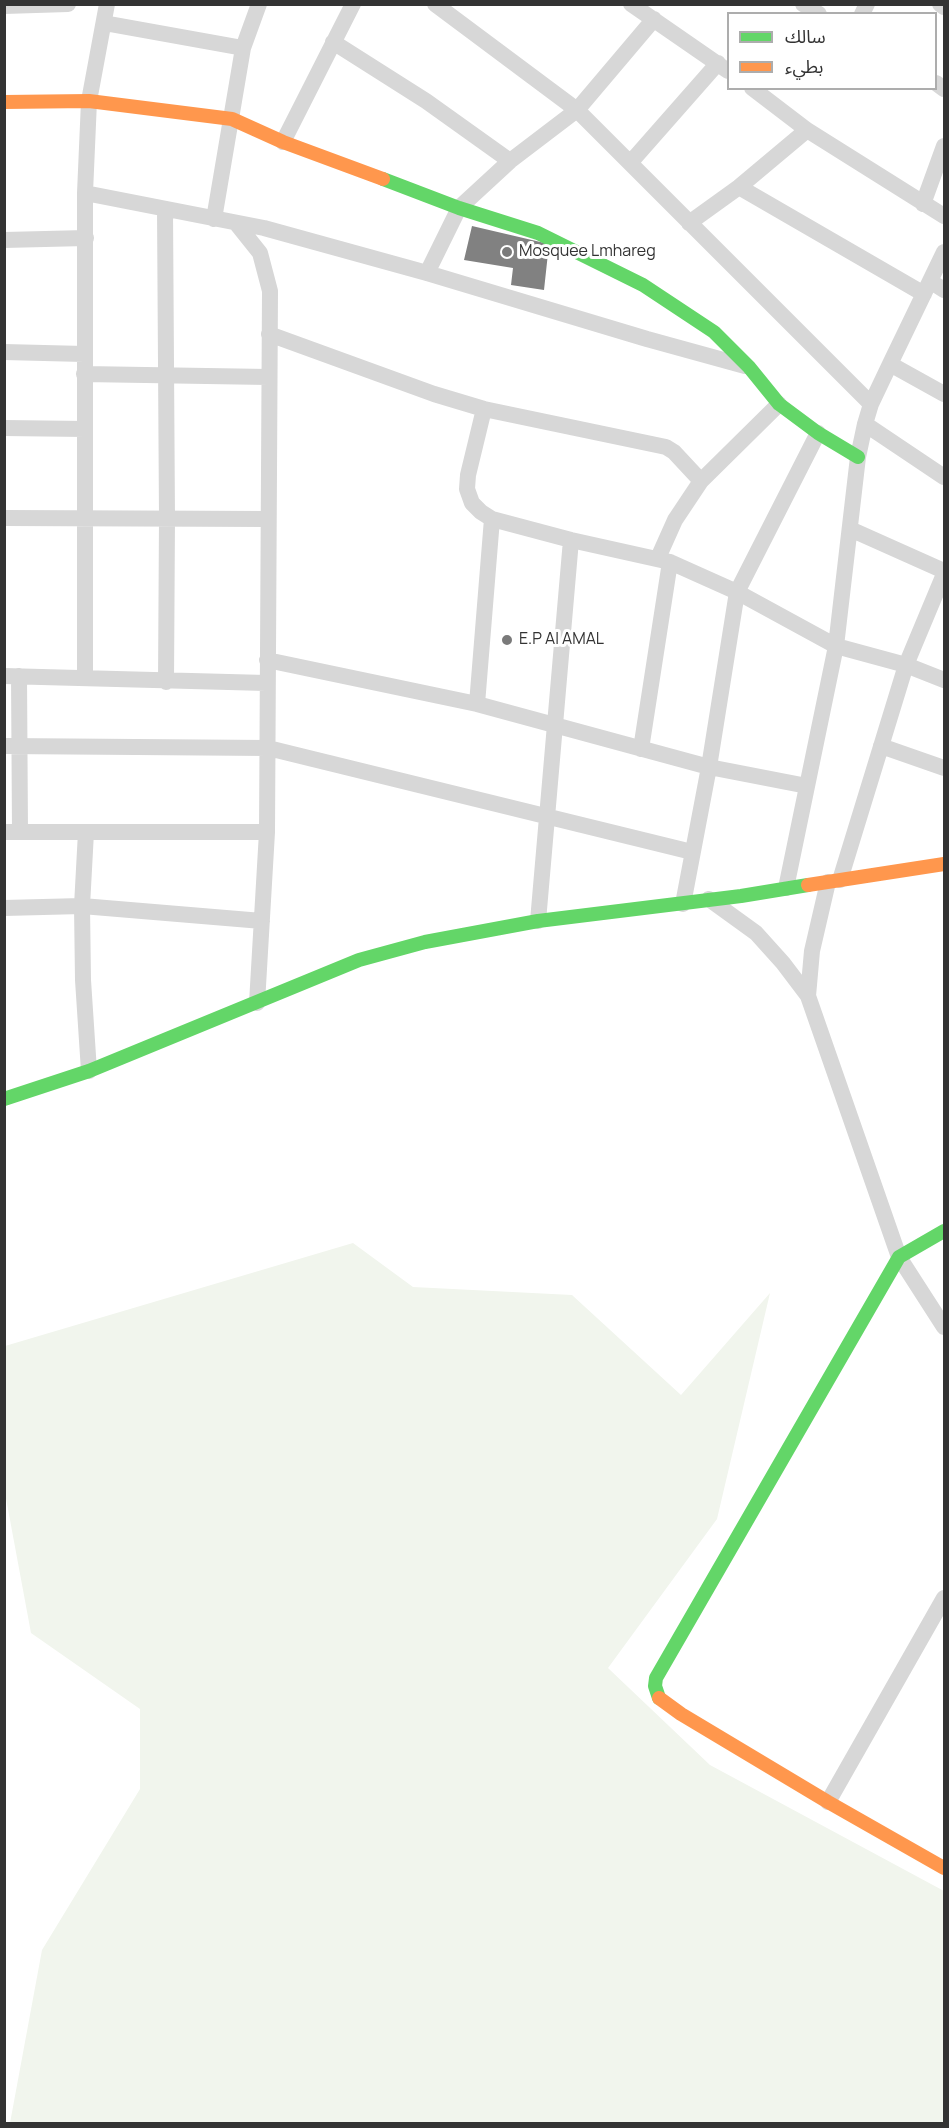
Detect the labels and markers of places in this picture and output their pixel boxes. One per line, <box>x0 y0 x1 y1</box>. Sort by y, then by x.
place label: Mosquee Lmhareg <box>519 242 656 262</box>
marker: Mosquee Lmhareg <box>500 245 514 259</box>
place label: E.P Al AMAL <box>519 630 604 650</box>
marker: E.P Al AMAL <box>500 633 514 647</box>

